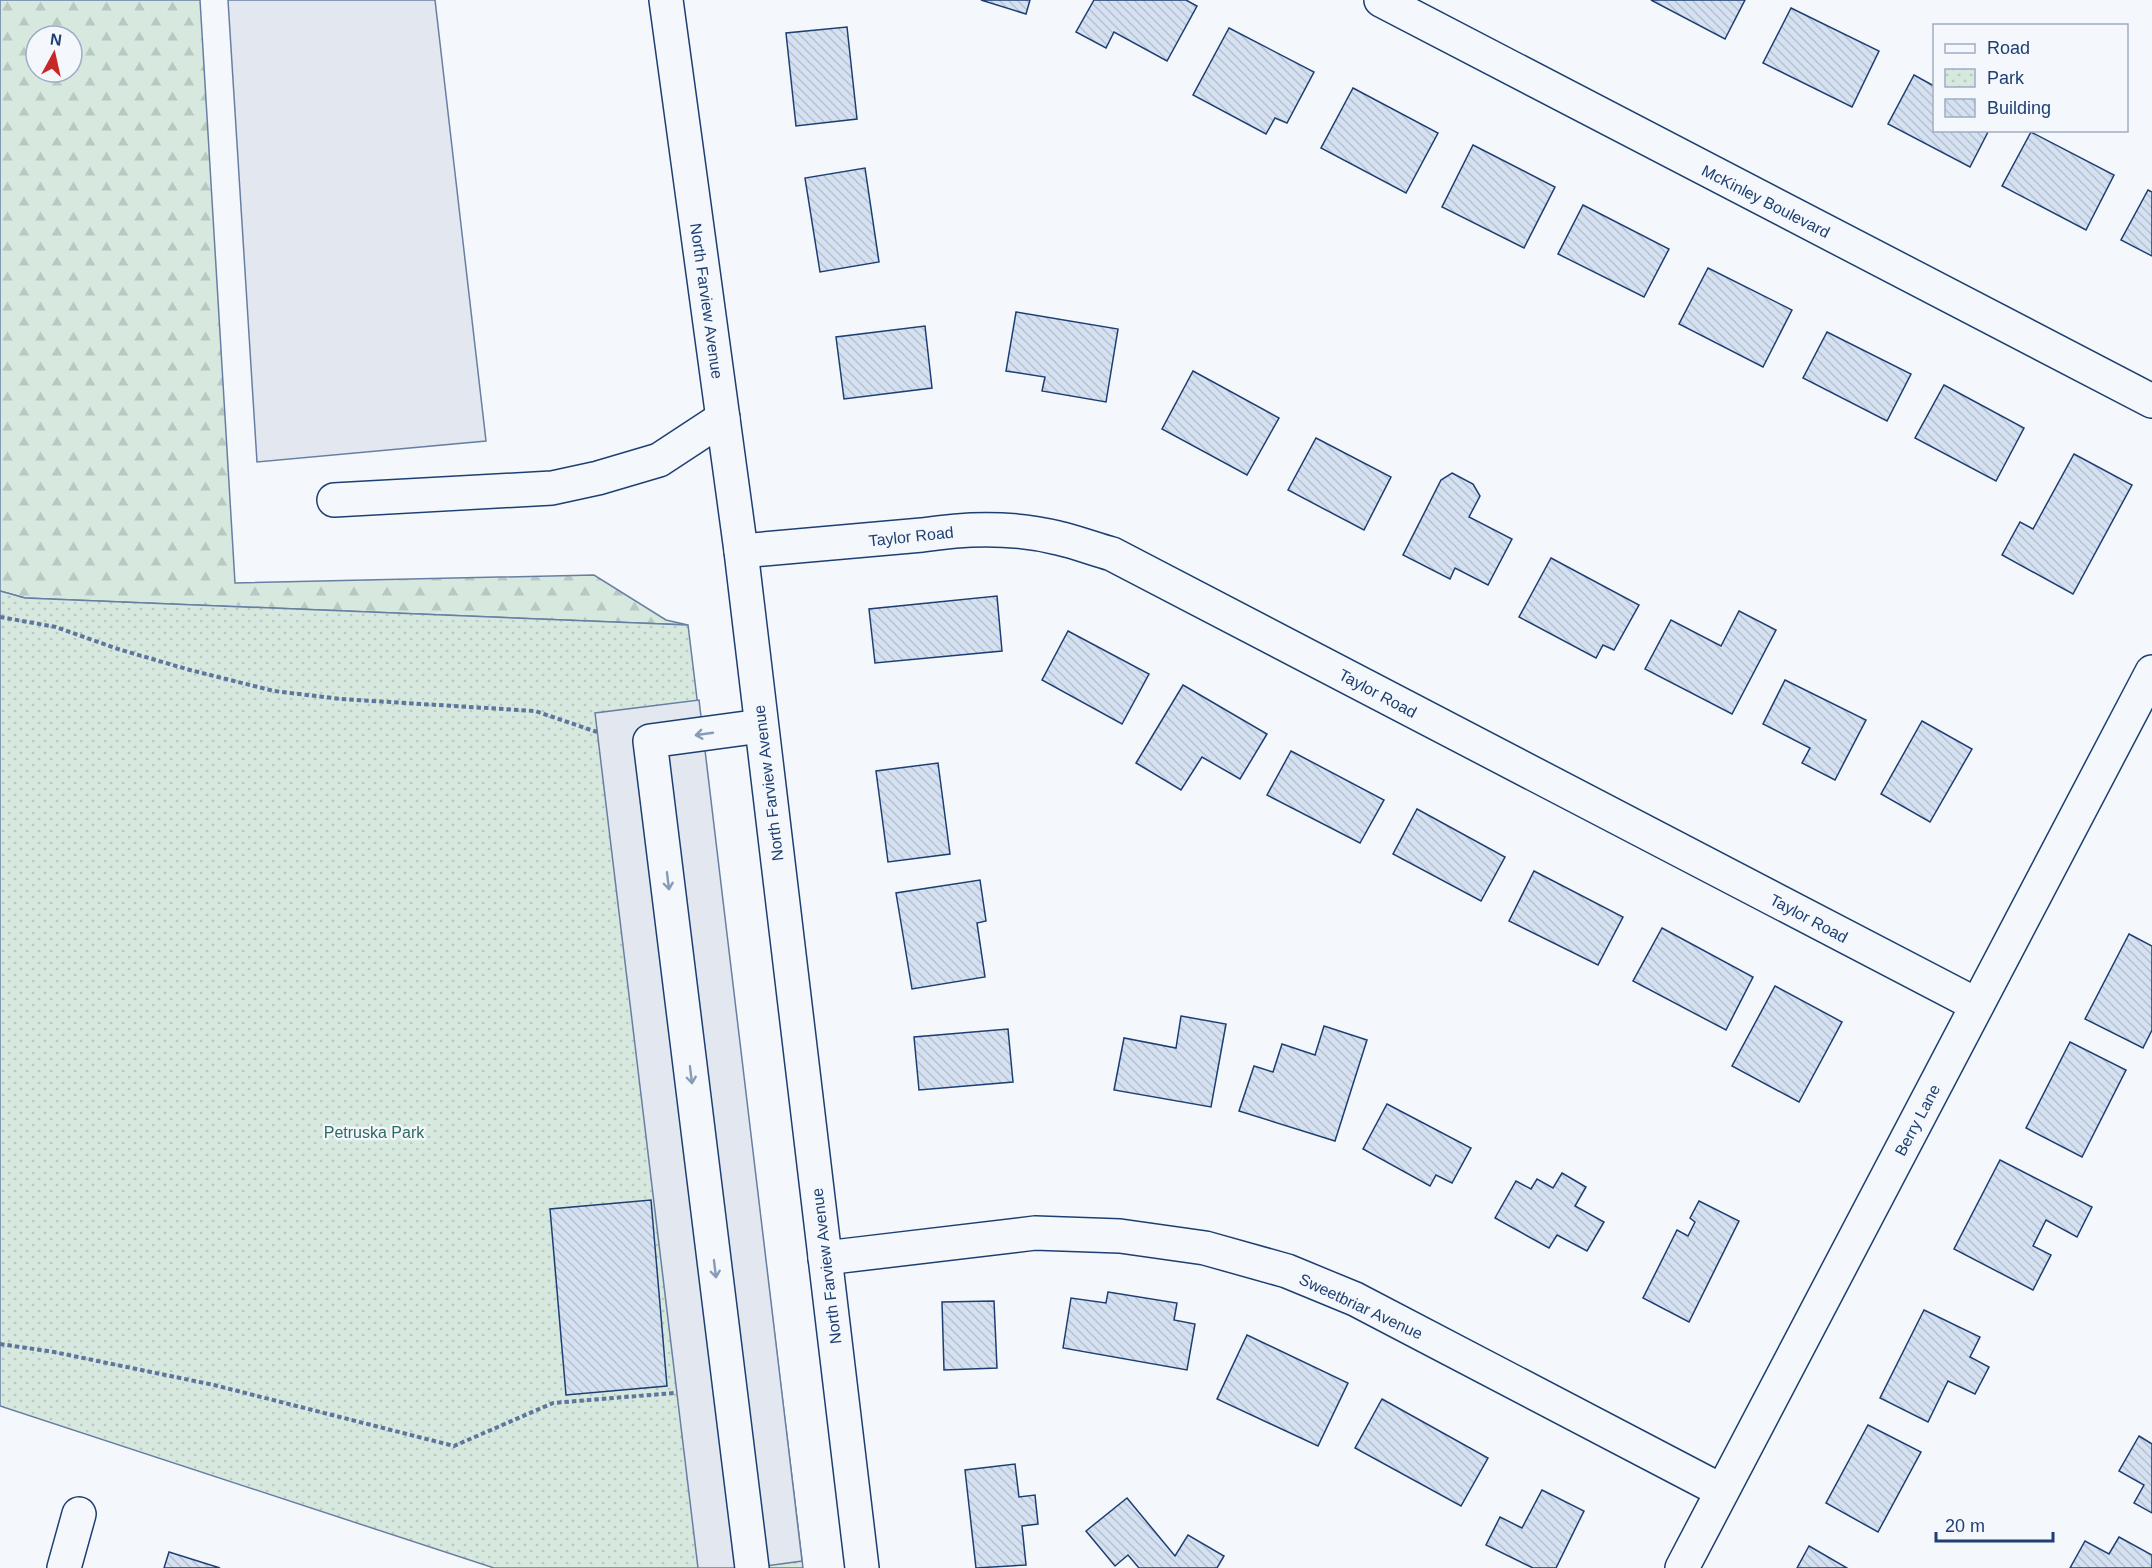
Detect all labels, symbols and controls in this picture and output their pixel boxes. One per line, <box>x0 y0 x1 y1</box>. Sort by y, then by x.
north arrow <box>24 24 84 84</box>
legend <box>1933 24 2128 132</box>
text: N <box>49 30 63 49</box>
text: Road <box>1987 38 2030 58</box>
text: Park <box>1987 68 2025 88</box>
text: Building <box>1987 98 2051 118</box>
street label: McKinley Boulevard <box>1699 162 1833 241</box>
street label: North Farview Avenue <box>687 222 726 380</box>
street label: Taylor Road <box>868 524 954 549</box>
street label: Taylor Road <box>1336 666 1419 721</box>
street label: North Farview Avenue <box>750 704 787 862</box>
one-way arrow <box>694 728 714 739</box>
one-way arrow <box>662 871 673 891</box>
street label: Taylor Road <box>1767 891 1850 946</box>
one-way arrow <box>686 1065 697 1084</box>
street label: Berry Lane <box>1892 1082 1943 1159</box>
park label: Petruska Park <box>324 1124 425 1141</box>
street label: North Farview Avenue <box>808 1187 845 1345</box>
one-way arrow <box>710 1258 721 1278</box>
street label: Sweetbriar Avenue <box>1296 1270 1425 1343</box>
scale bar <box>1936 1505 2053 1543</box>
text: 20 m <box>1945 1516 1985 1536</box>

